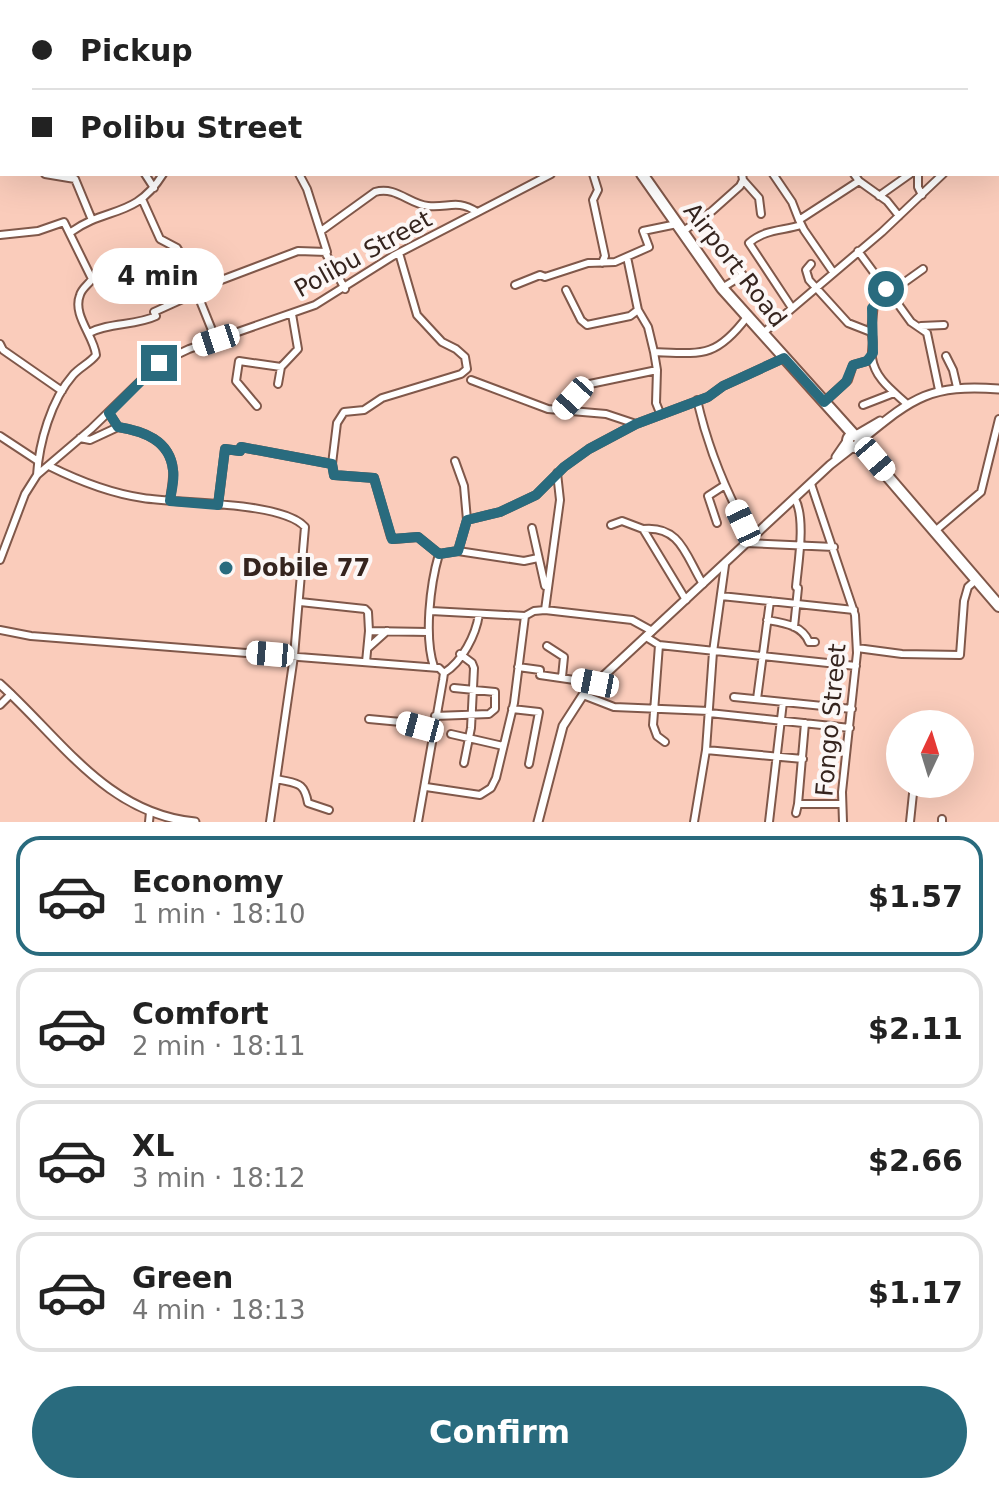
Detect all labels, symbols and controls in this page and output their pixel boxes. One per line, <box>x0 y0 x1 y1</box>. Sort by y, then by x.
text: Pickup <box>80 33 193 68</box>
text: Polibu Street <box>80 110 302 145</box>
street label: Airport Road <box>678 197 792 333</box>
street label: Polibu Street <box>289 205 437 303</box>
callout: 4 min <box>93 247 225 303</box>
text: 4 min <box>117 261 199 291</box>
route start <box>868 271 904 307</box>
car <box>189 321 243 359</box>
route end <box>141 345 177 381</box>
car <box>548 372 598 424</box>
car <box>850 433 900 485</box>
car <box>722 496 764 550</box>
place label: Dobile 77 <box>242 554 370 582</box>
marker: Dobile 77 <box>217 559 235 577</box>
car <box>245 640 295 668</box>
street label: Fongo Street <box>810 642 852 798</box>
car <box>569 667 621 699</box>
car <box>394 709 446 745</box>
north arrow <box>886 710 974 798</box>
map controls <box>886 710 974 798</box>
icon: car <box>36 860 108 932</box>
text: Economy <box>132 864 284 899</box>
text: $1.57 <box>868 879 963 914</box>
text: 1 min · 18:10 <box>132 899 306 929</box>
icon: car <box>36 992 108 1064</box>
text: Comfort <box>132 996 269 1031</box>
text: $2.11 <box>868 1011 963 1046</box>
text: 2 min · 18:11 <box>132 1031 306 1061</box>
icon: car <box>36 1124 108 1196</box>
text: XL <box>132 1128 174 1163</box>
text: $2.66 <box>868 1143 963 1178</box>
text: 3 min · 18:12 <box>132 1163 306 1193</box>
icon: car <box>36 1256 108 1328</box>
text: Green <box>132 1260 233 1295</box>
text: $1.17 <box>868 1275 963 1310</box>
text: 4 min · 18:13 <box>132 1295 306 1325</box>
button: Confirm <box>32 1386 967 1478</box>

